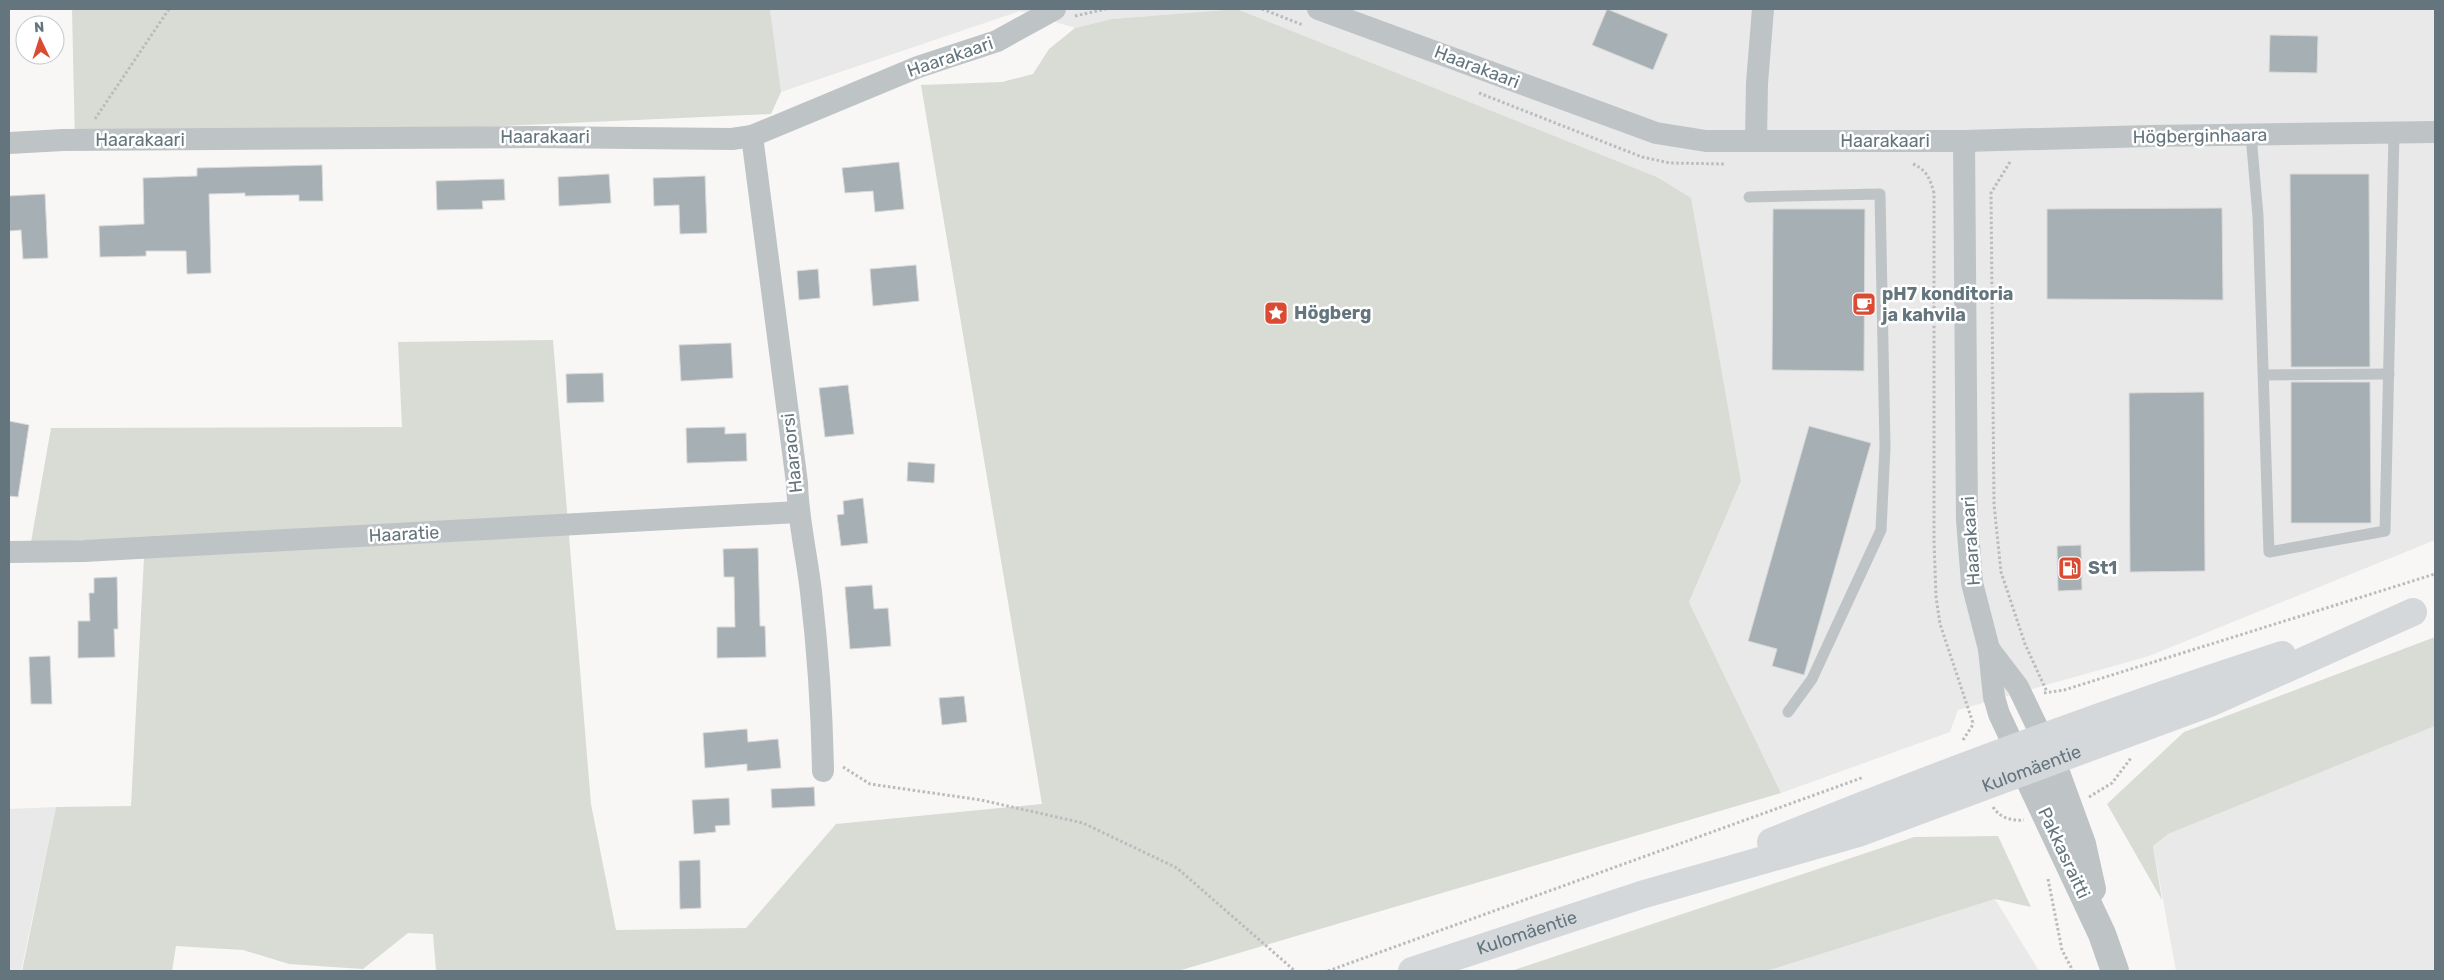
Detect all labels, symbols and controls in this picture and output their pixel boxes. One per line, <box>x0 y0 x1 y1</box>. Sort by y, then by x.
north arrow <box>15 15 65 65</box>
text: N <box>34 19 45 36</box>
street label: Haarakaari <box>904 32 996 82</box>
street label: Haarakaari <box>1431 41 1523 93</box>
street label: Högberginhaara <box>2132 124 2268 148</box>
street label: Haarakaari <box>500 126 590 148</box>
street label: Haarakaari <box>95 129 185 151</box>
street label: Haarakaari <box>1840 130 1930 152</box>
place label: pH7 konditoria ja kahvila <box>1881 283 2013 326</box>
cafe icon: pH7 konditoria ja kahvila <box>1851 291 1877 317</box>
place icon: Högberg <box>1263 300 1289 326</box>
place label: Högberg <box>1294 302 1371 324</box>
street label: Haaraorsi <box>777 412 807 494</box>
street label: Haarakaari <box>1957 496 1985 586</box>
street label: Haaratie <box>368 521 440 547</box>
fuel station icon: St1 <box>2057 555 2083 581</box>
place label: St1 <box>2088 557 2117 579</box>
street label: Kulomäentie <box>1979 740 2084 797</box>
street label: Pakkasraitti <box>2033 804 2095 902</box>
street label: Kulomäentie <box>1474 906 1580 960</box>

